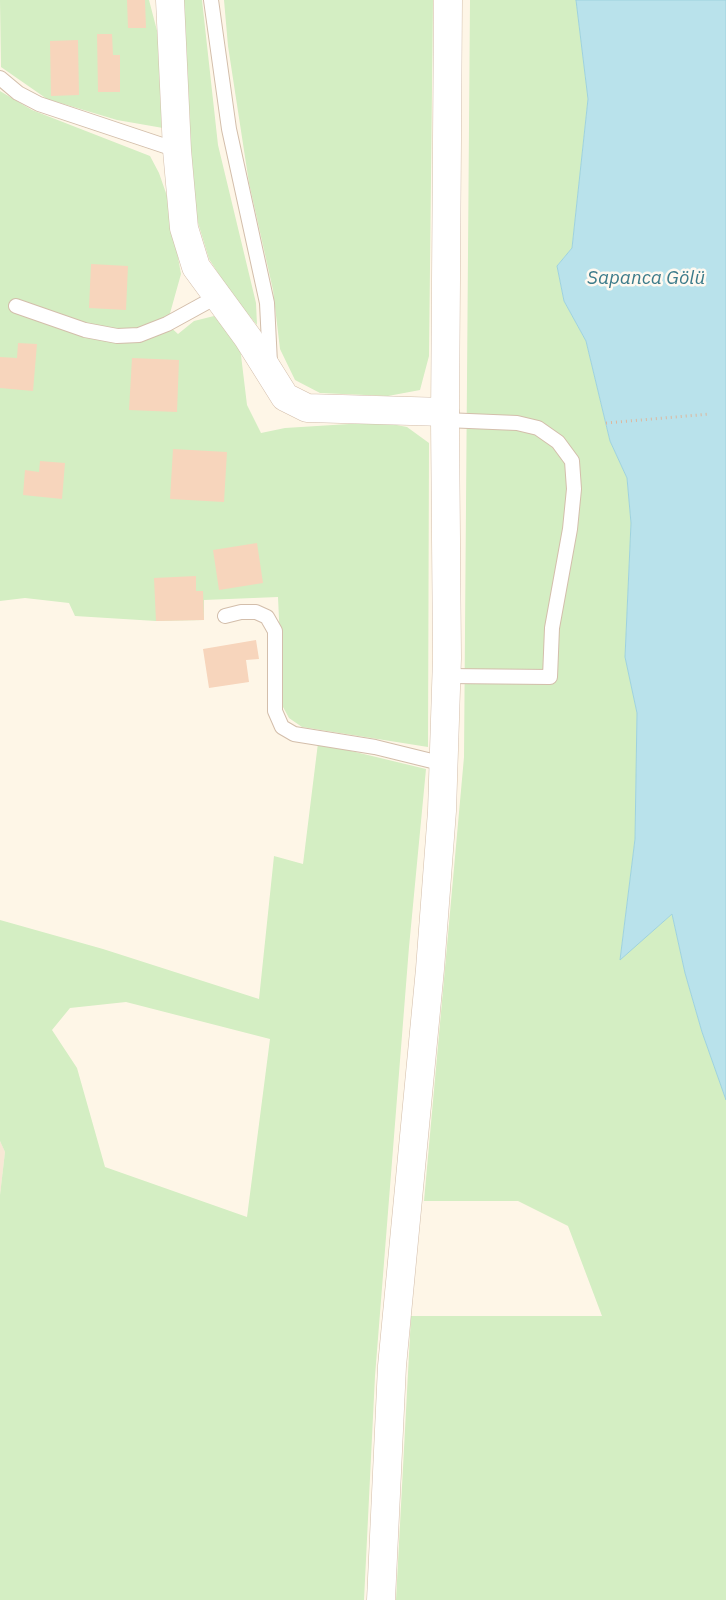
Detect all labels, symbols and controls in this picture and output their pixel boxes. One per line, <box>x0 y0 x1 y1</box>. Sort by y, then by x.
water label: Sapanca Gölü <box>587 268 705 290</box>

